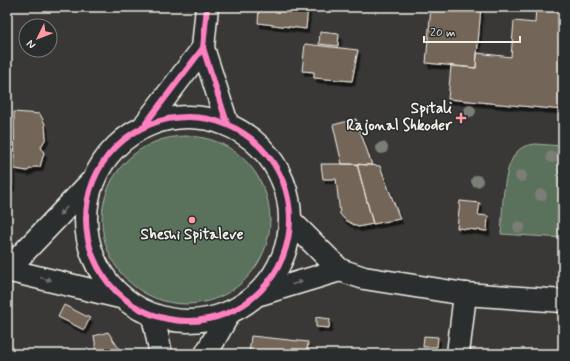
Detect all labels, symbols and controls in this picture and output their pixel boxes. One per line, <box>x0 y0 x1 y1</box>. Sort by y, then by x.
north arrow <box>18 18 58 58</box>
scale bar <box>424 18 520 44</box>
text: 20 m <box>430 25 456 41</box>
text: N <box>24 37 39 52</box>
place label: Spitali Rajonal Shkoder <box>346 99 453 136</box>
marker: Spitali Rajonal Shkoder <box>455 112 467 124</box>
one-way arrow <box>59 206 68 216</box>
marker: Sheshi Spitaleve <box>187 215 197 225</box>
place label: Sheshi Spitaleve <box>141 225 244 245</box>
one-way arrow <box>40 276 52 282</box>
one-way arrow <box>291 280 303 286</box>

